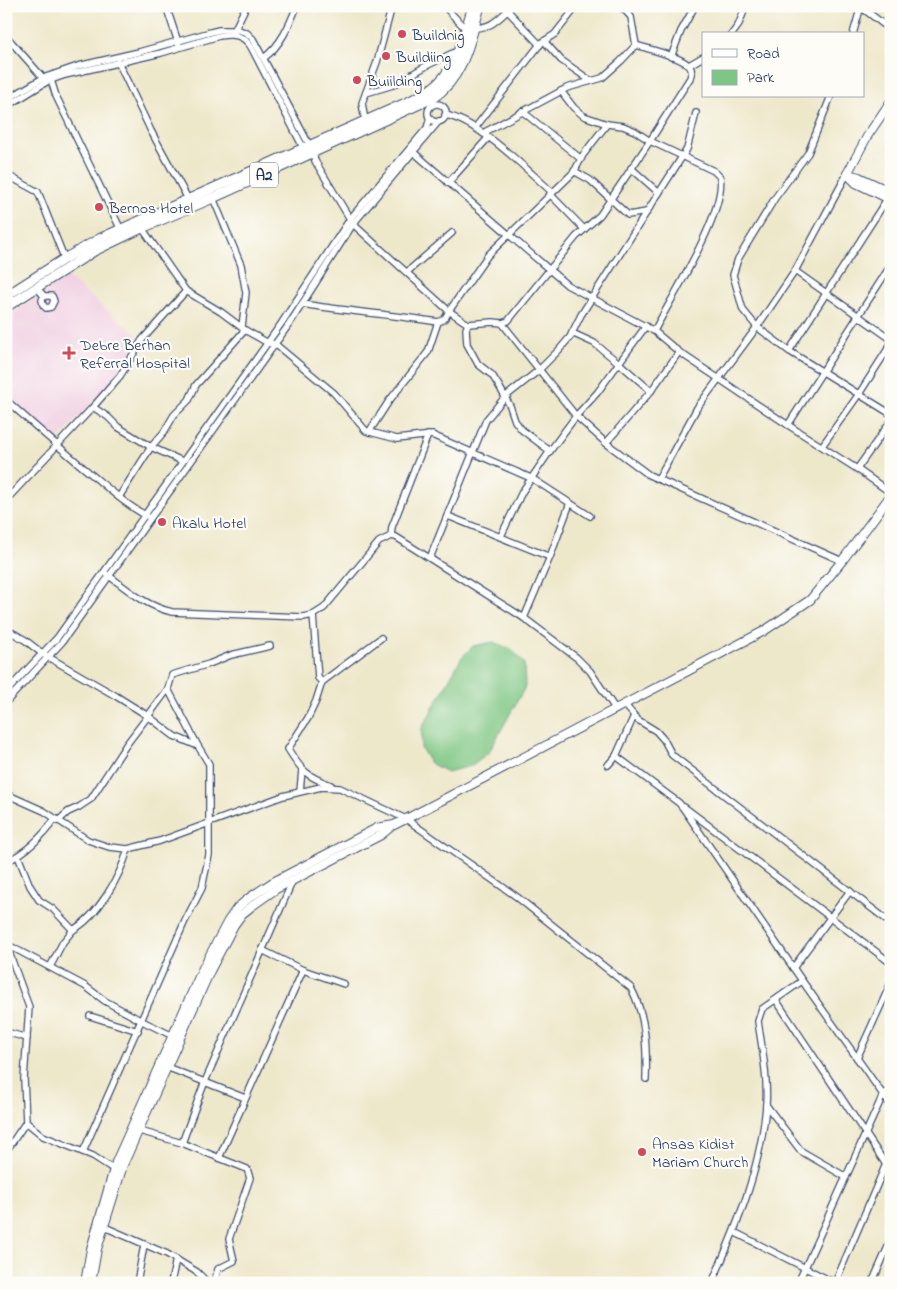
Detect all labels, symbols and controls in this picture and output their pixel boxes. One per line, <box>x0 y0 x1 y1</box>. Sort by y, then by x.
place label: Buildnig <box>411 24 464 48</box>
marker: Buildnig <box>396 28 408 40</box>
legend <box>702 32 864 98</box>
text: Road <box>747 43 780 65</box>
place label: Buildiing <box>395 46 451 70</box>
marker: Buildiing <box>380 50 392 62</box>
text: Park <box>747 67 775 89</box>
place label: Buiilding <box>366 70 422 94</box>
marker: Buiilding <box>351 74 363 86</box>
road number: A2 <box>250 162 278 188</box>
place label: Bernos Hotel <box>108 197 193 221</box>
marker: Bernos Hotel <box>93 201 105 213</box>
place label: Debre Berhan Referral Hospital <box>79 334 190 376</box>
marker: Debre Berhan Referral Hospital <box>62 346 76 360</box>
place label: Akalu Hotel <box>172 512 246 536</box>
marker: Akalu Hotel <box>156 516 168 528</box>
place label: Ansas Kidist Mariam Church <box>652 1133 748 1175</box>
marker: Ansas Kidist Mariam Church <box>636 1146 648 1158</box>

